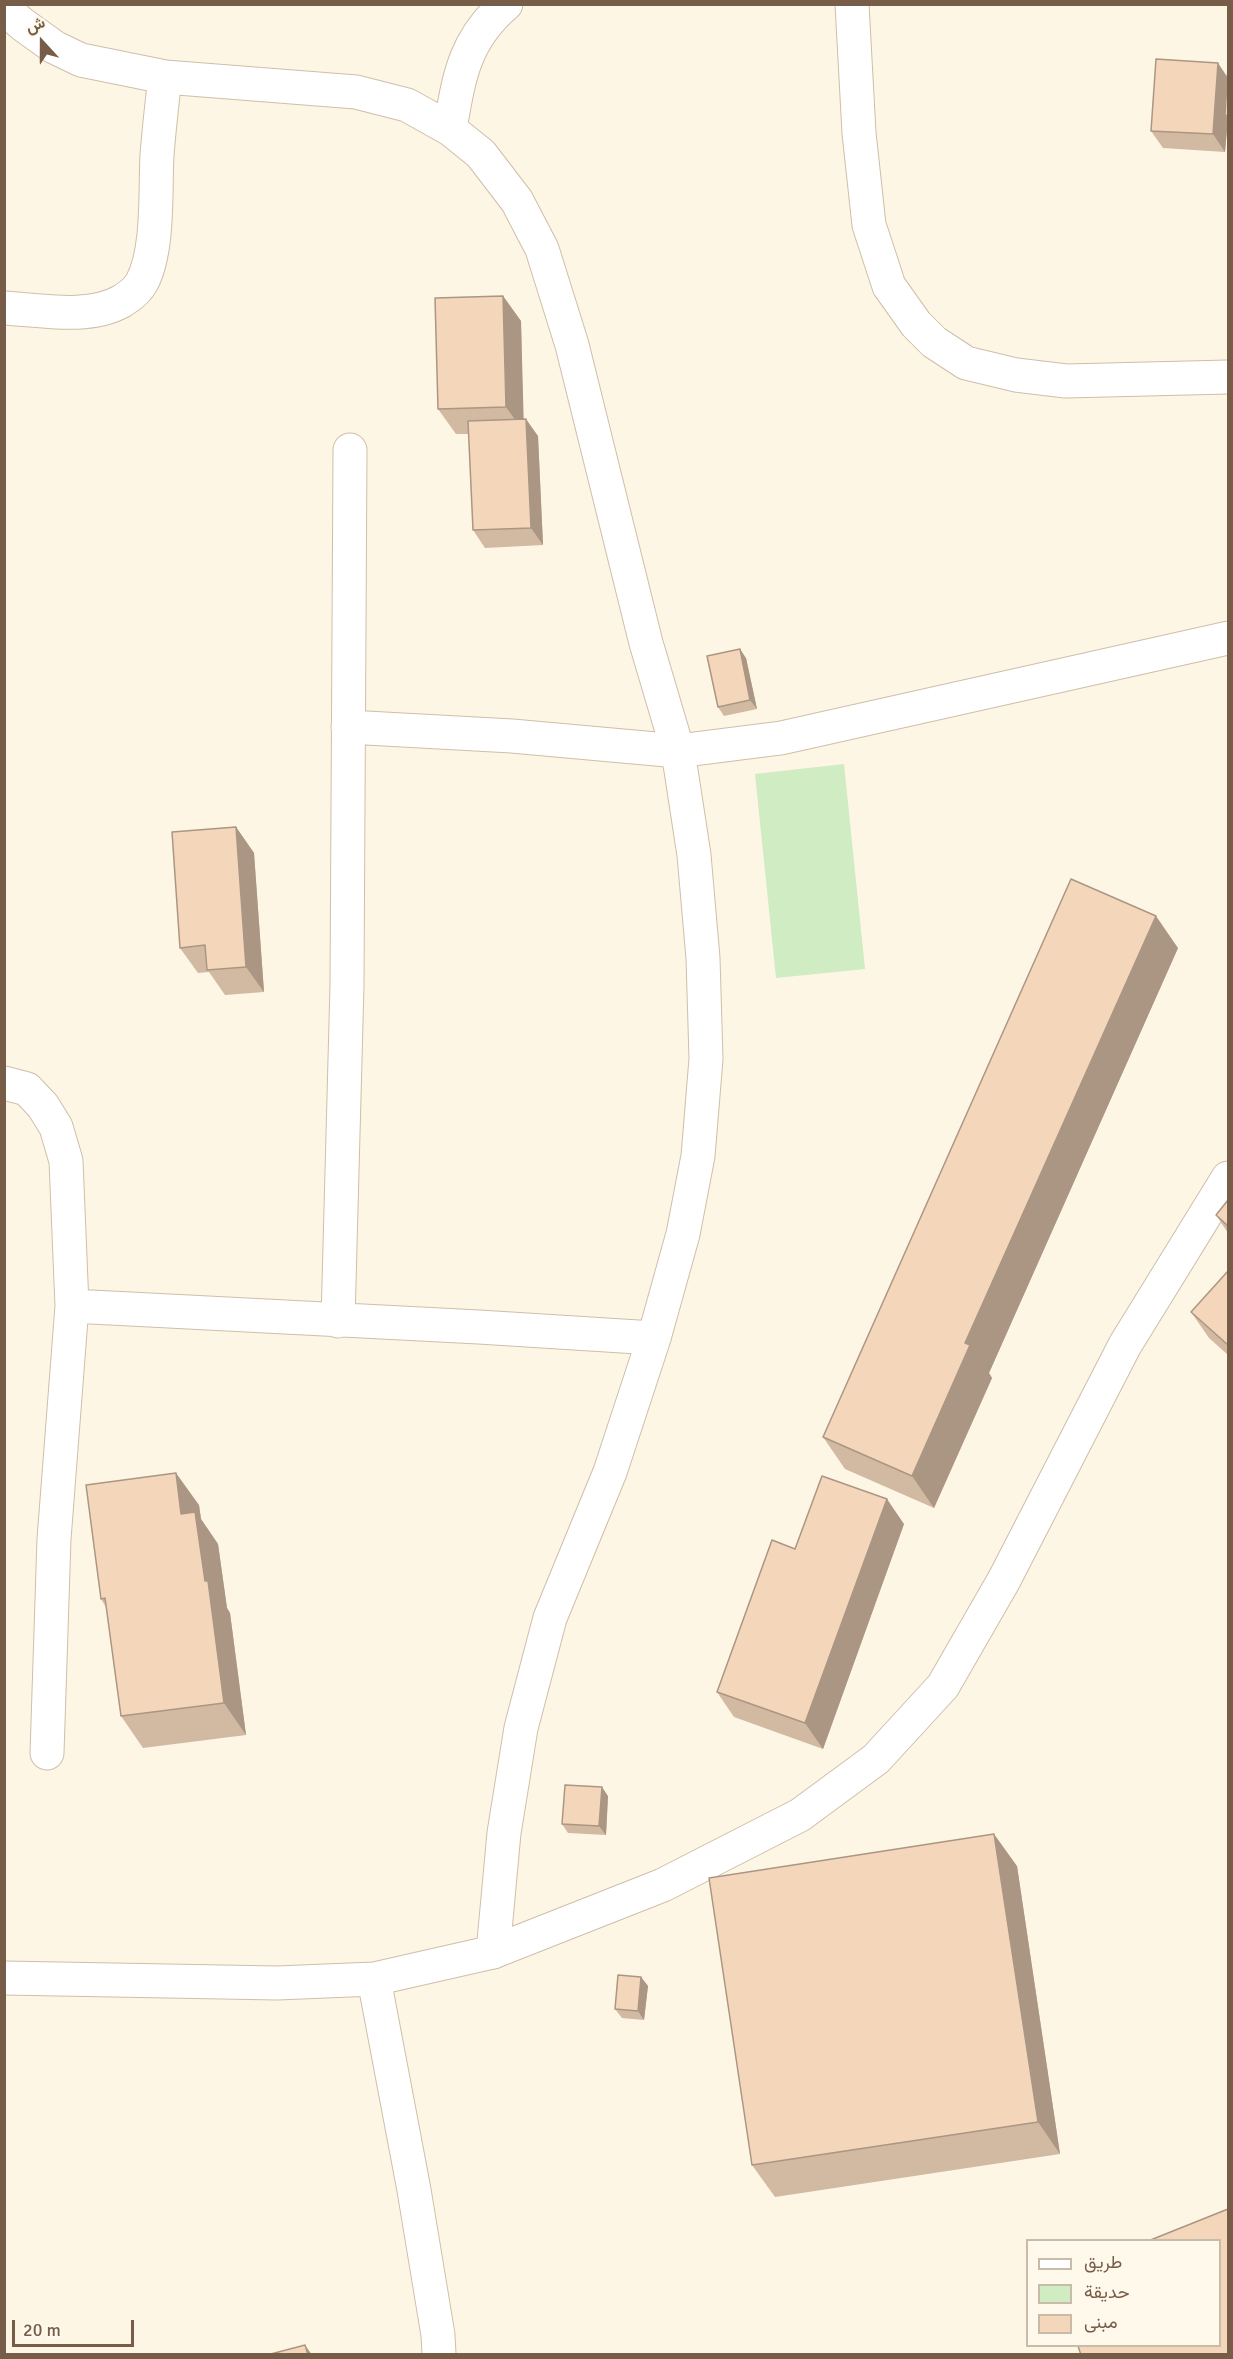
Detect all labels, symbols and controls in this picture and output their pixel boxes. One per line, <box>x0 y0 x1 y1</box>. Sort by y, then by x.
north arrow <box>12 12 72 72</box>
text: ش <box>23 12 48 38</box>
legend <box>1026 2239 1221 2347</box>
text: طريق <box>1084 2251 1122 2273</box>
text: حديقة <box>1084 2281 1130 2303</box>
scale bar <box>15 2308 136 2346</box>
text: مبنى <box>1084 2311 1118 2333</box>
text: 20 m <box>23 2319 61 2341</box>

